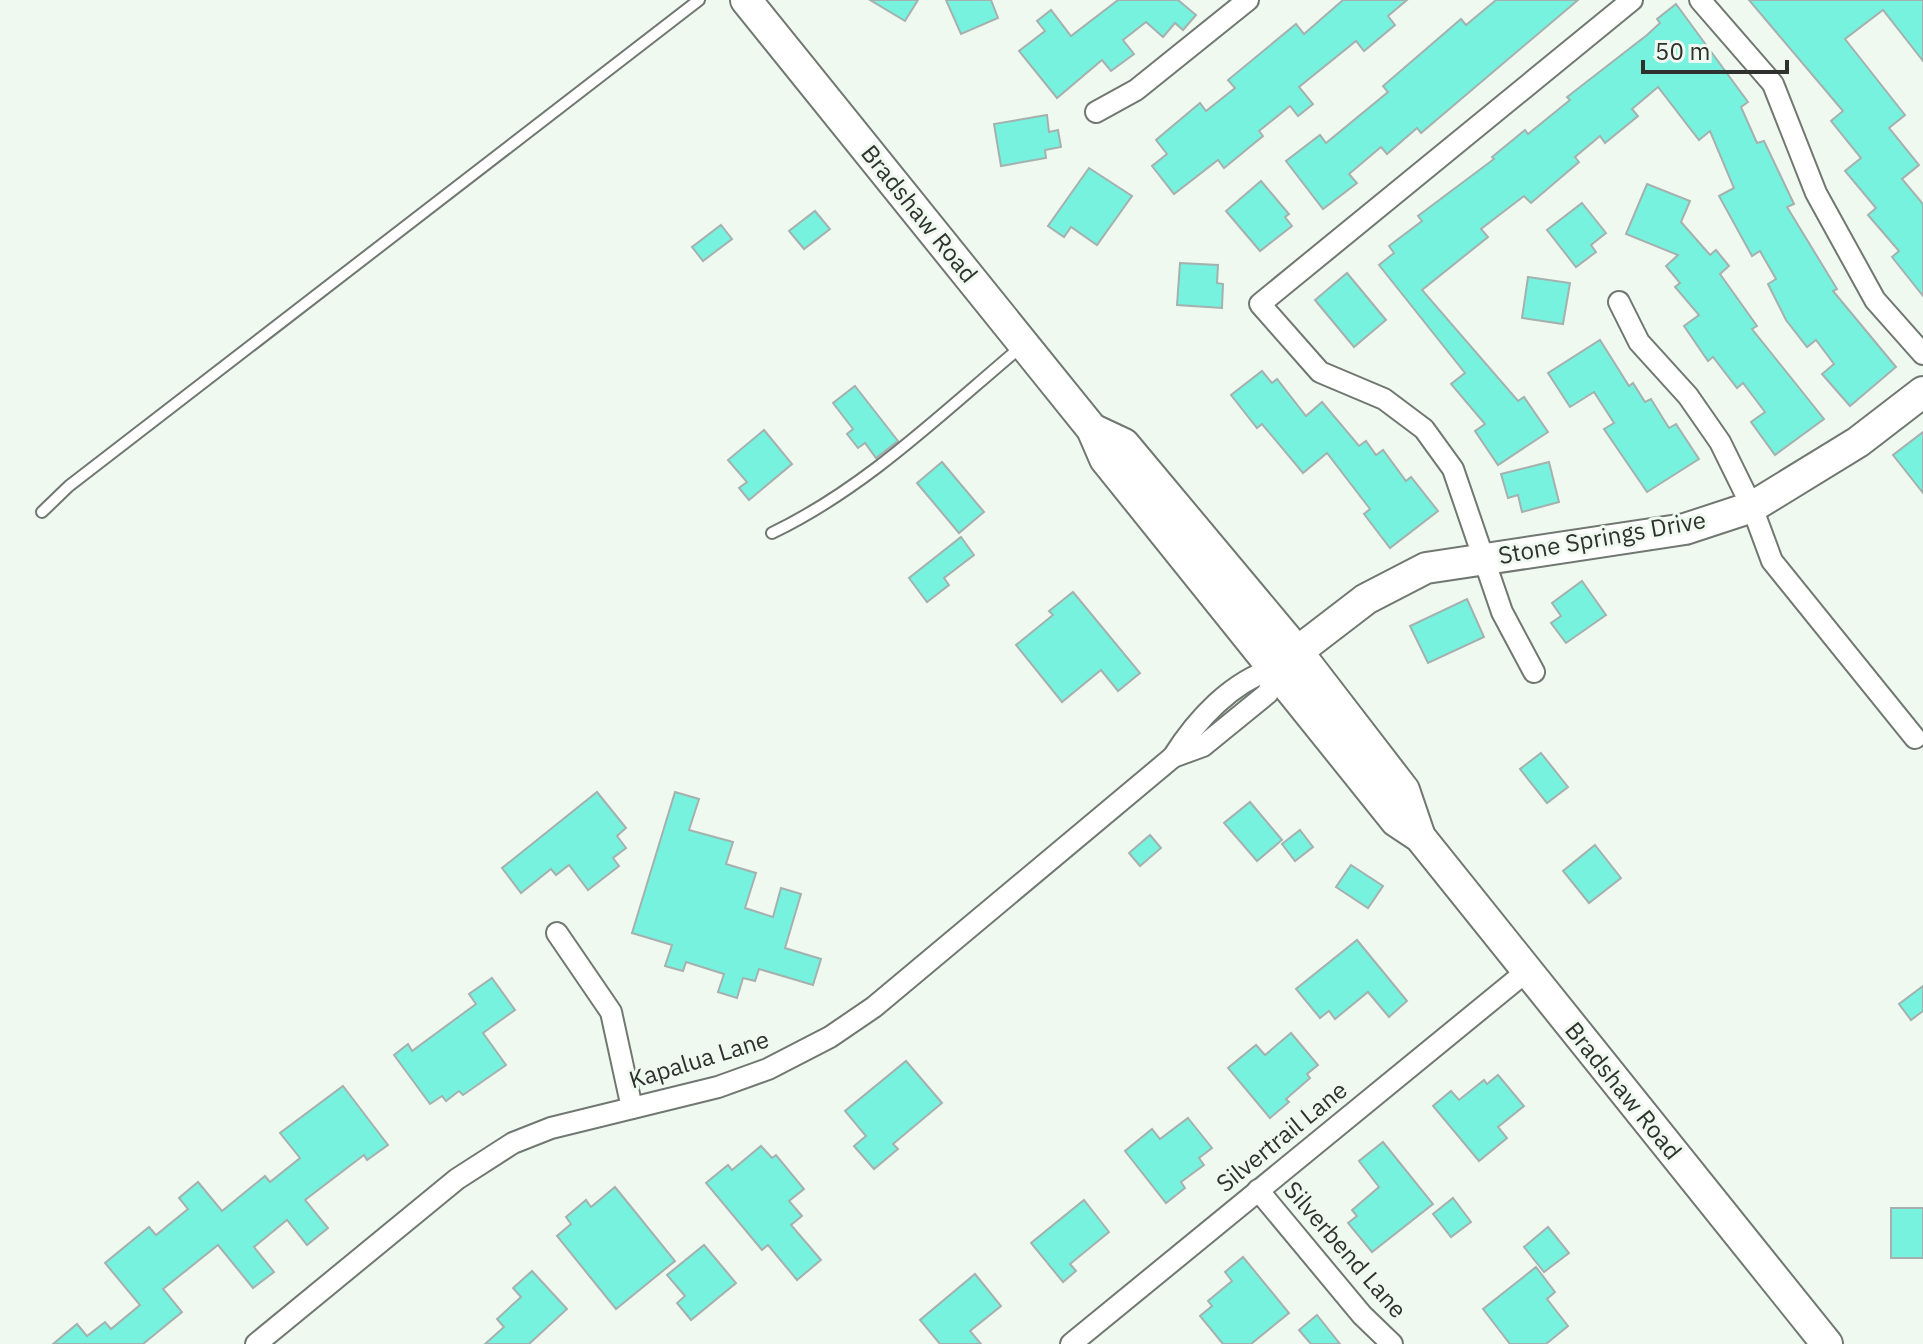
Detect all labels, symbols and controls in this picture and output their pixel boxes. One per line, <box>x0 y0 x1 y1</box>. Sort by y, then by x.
scale bar <box>1643 24 1787 74</box>
text: 50 m <box>1655 35 1710 67</box>
street label: Bradshaw Road <box>854 138 985 289</box>
street label: Stone Springs Drive <box>1496 503 1708 571</box>
street label: Bradshaw Road <box>1558 1015 1689 1166</box>
street label: Kapalua Lane <box>625 1023 773 1095</box>
street label: Silvertrail Lane <box>1209 1074 1353 1199</box>
street label: Silverbend Lane <box>1277 1174 1414 1325</box>

